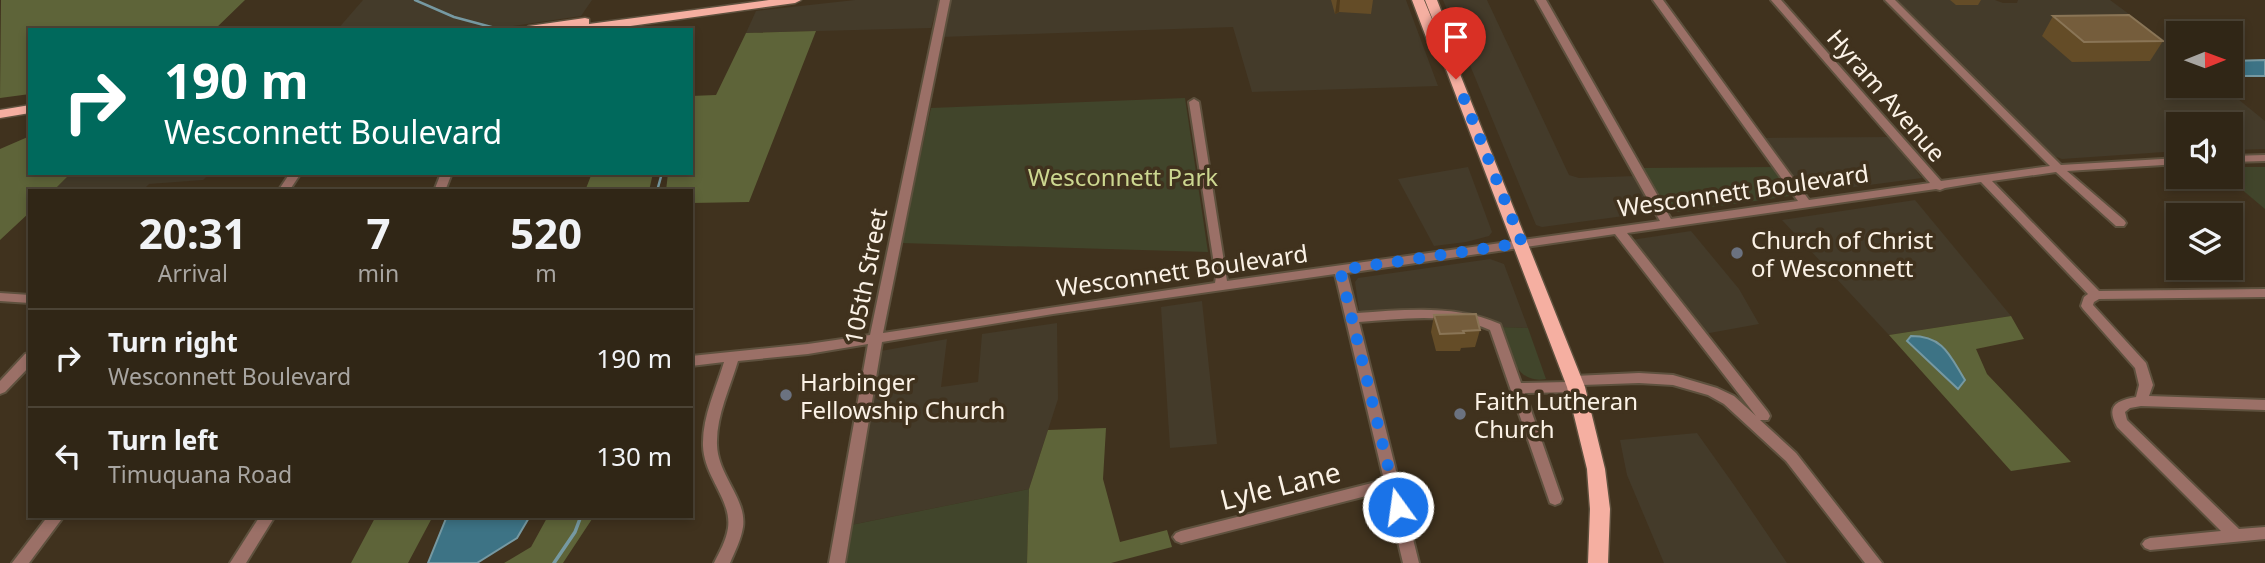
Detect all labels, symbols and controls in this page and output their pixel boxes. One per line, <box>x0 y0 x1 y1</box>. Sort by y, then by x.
pin <box>1426 7 1486 79</box>
icon: arrive <box>1437 18 1475 56</box>
north arrow <box>2166 21 2244 98</box>
map controls <box>2166 21 2243 280</box>
street label: Hyram Avenue <box>1820 22 1954 168</box>
text: 190 m <box>164 47 309 113</box>
icon: right <box>49 56 140 147</box>
text: Wesconnett Boulevard <box>164 110 502 153</box>
button: sound <box>2166 112 2243 189</box>
street label: Wesconnett Boulevard <box>1615 156 1871 224</box>
park label: Wesconnett Park <box>1028 160 1218 193</box>
button: layers <box>2166 203 2243 280</box>
text: 20:31 <box>139 204 247 261</box>
text: 7 <box>366 204 390 261</box>
text: 520 <box>510 204 582 261</box>
street label: 105th Street <box>836 205 894 347</box>
place label: Church of Christ of Wesconnett <box>1751 223 1933 284</box>
street label: Wesconnett Boulevard <box>1054 236 1310 304</box>
marker: Church of Christ of Wesconnett <box>1729 245 1745 261</box>
text: Arrival <box>158 257 228 289</box>
text: min <box>358 257 399 289</box>
text: m <box>535 257 557 289</box>
text: Turn right <box>108 324 238 360</box>
icon: right <box>49 339 87 377</box>
text: 190 m <box>596 340 672 376</box>
text: Wesconnett Boulevard <box>108 360 351 392</box>
place label: Harbinger Fellowship Church <box>800 365 1005 426</box>
place label: Faith Lutheran Church <box>1474 384 1638 445</box>
marker: Harbinger Fellowship Church <box>778 387 794 403</box>
marker: Faith Lutheran Church <box>1452 406 1468 422</box>
text: Turn left <box>108 422 219 458</box>
icon: left <box>49 437 87 475</box>
text: 130 m <box>596 438 672 474</box>
street label: Lyle Lane <box>1216 452 1344 518</box>
text: Timuquana Road <box>108 458 292 490</box>
position arrow <box>1361 470 1435 544</box>

